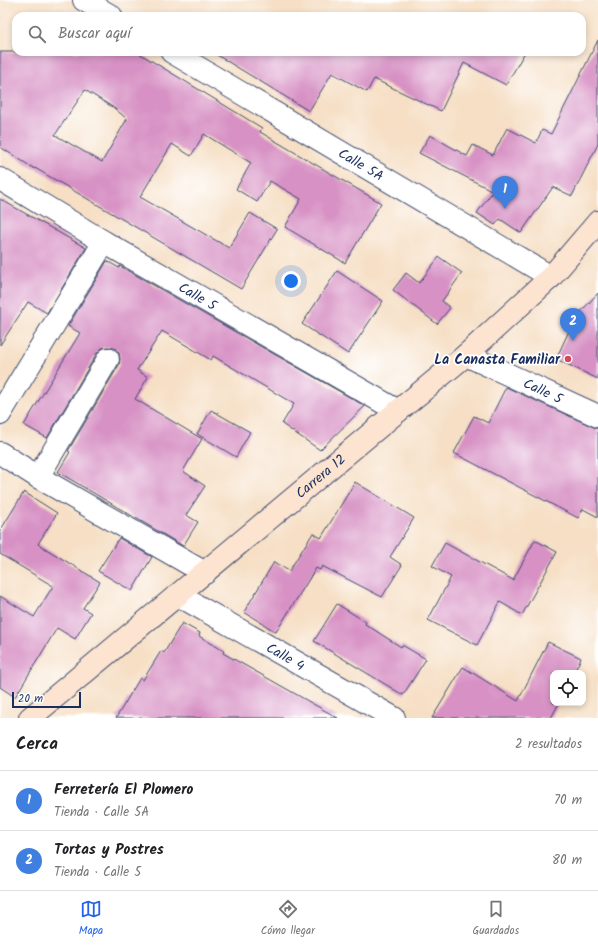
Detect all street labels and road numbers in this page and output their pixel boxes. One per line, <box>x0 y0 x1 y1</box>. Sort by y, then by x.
street label: Calle 5A <box>334 143 388 187</box>
street label: Calle 5 <box>174 277 222 317</box>
street label: Calle 5 <box>519 373 567 411</box>
street label: Carrera 12 <box>291 449 351 504</box>
street label: Calle 4 <box>262 637 309 677</box>

